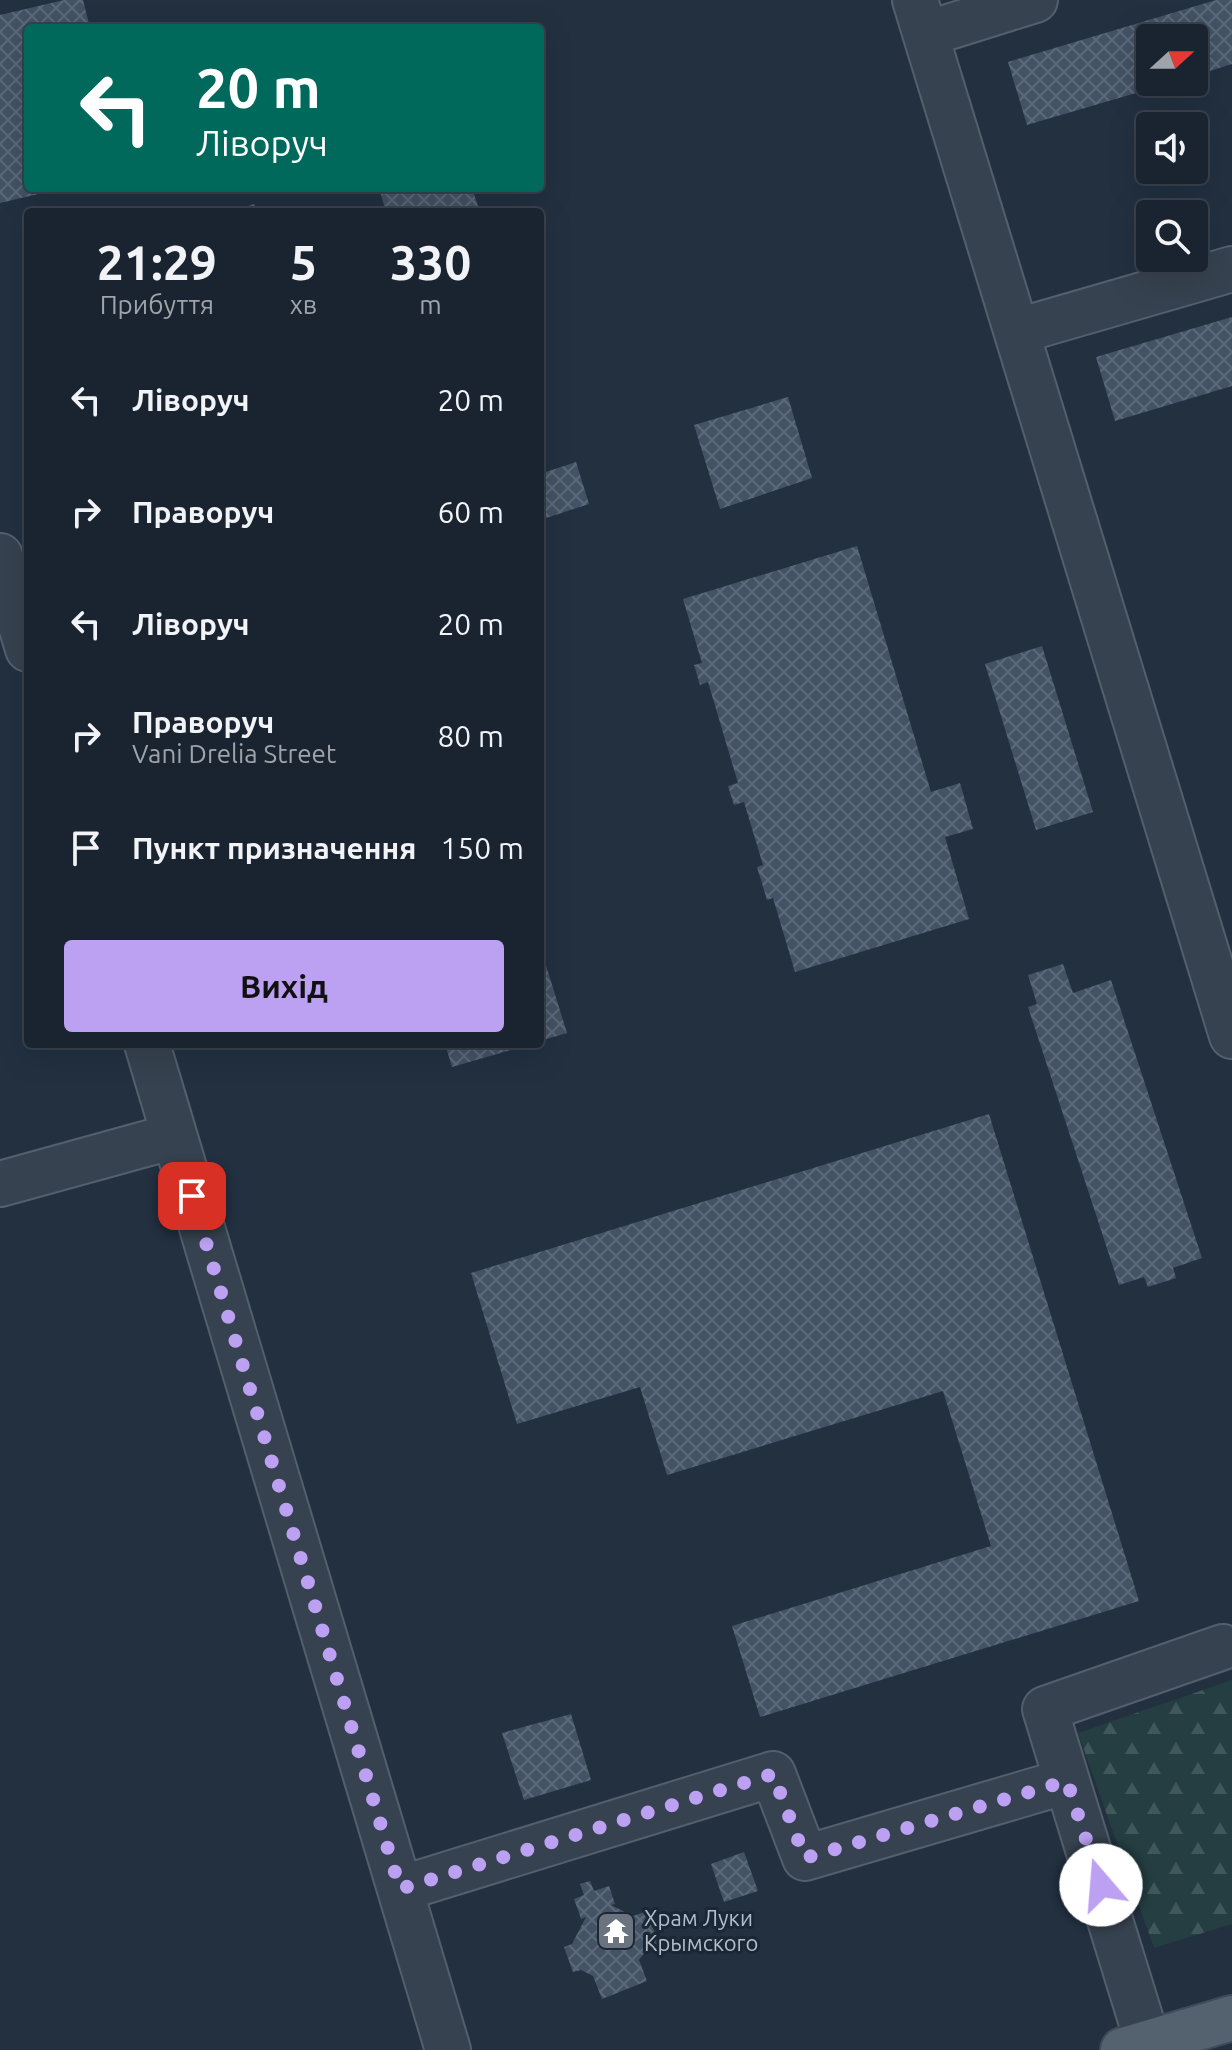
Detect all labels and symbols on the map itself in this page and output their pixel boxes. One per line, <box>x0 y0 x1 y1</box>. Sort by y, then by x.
north arrow <box>1136 24 1208 96</box>
pin <box>158 1162 226 1230</box>
position arrow <box>1059 1843 1143 1927</box>
place label: Храм Луки Крымского <box>644 1905 758 1955</box>
temple icon: Храм Луки Крымского <box>595 1910 637 1952</box>

